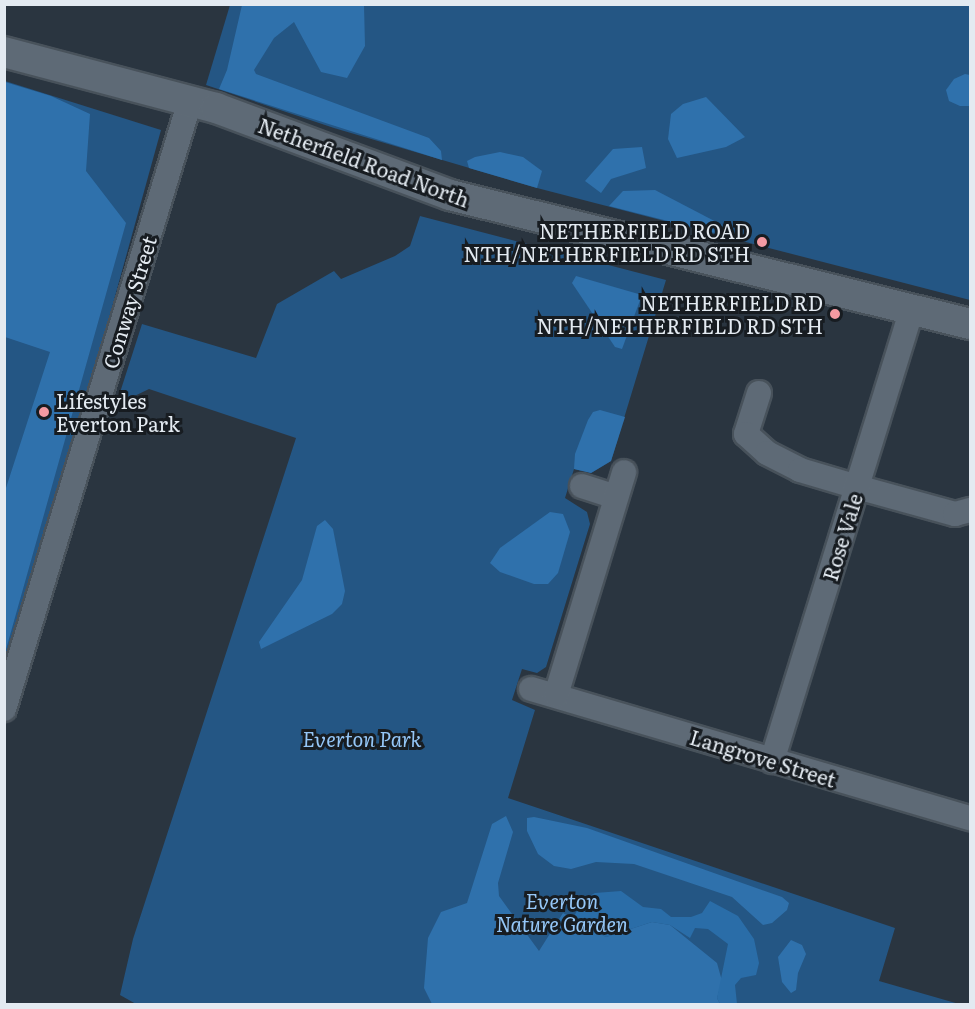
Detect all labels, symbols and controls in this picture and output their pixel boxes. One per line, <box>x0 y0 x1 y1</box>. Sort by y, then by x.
street label: Netherfield Road North <box>255 113 473 211</box>
place label: NETHERFIELD ROAD NTH/NETHERFIELD RD STH <box>463 219 750 266</box>
street label: Conway Street <box>97 233 161 371</box>
marker: NETHERFIELD ROAD NTH/NETHERFIELD RD STH <box>755 235 769 249</box>
place label: NETHERFIELD RD NTH/NETHERFIELD RD STH <box>536 290 823 337</box>
marker: NETHERFIELD RD NTH/NETHERFIELD RD STH <box>828 307 842 321</box>
place label: Lifestyles Everton Park <box>56 388 180 435</box>
marker: Lifestyles Everton Park <box>37 405 51 419</box>
street label: Rose Vale <box>817 491 867 583</box>
street label: Langrove Street <box>687 724 839 792</box>
park label: Everton Park <box>302 726 422 750</box>
park label: Everton Nature Garden <box>496 889 628 936</box>

